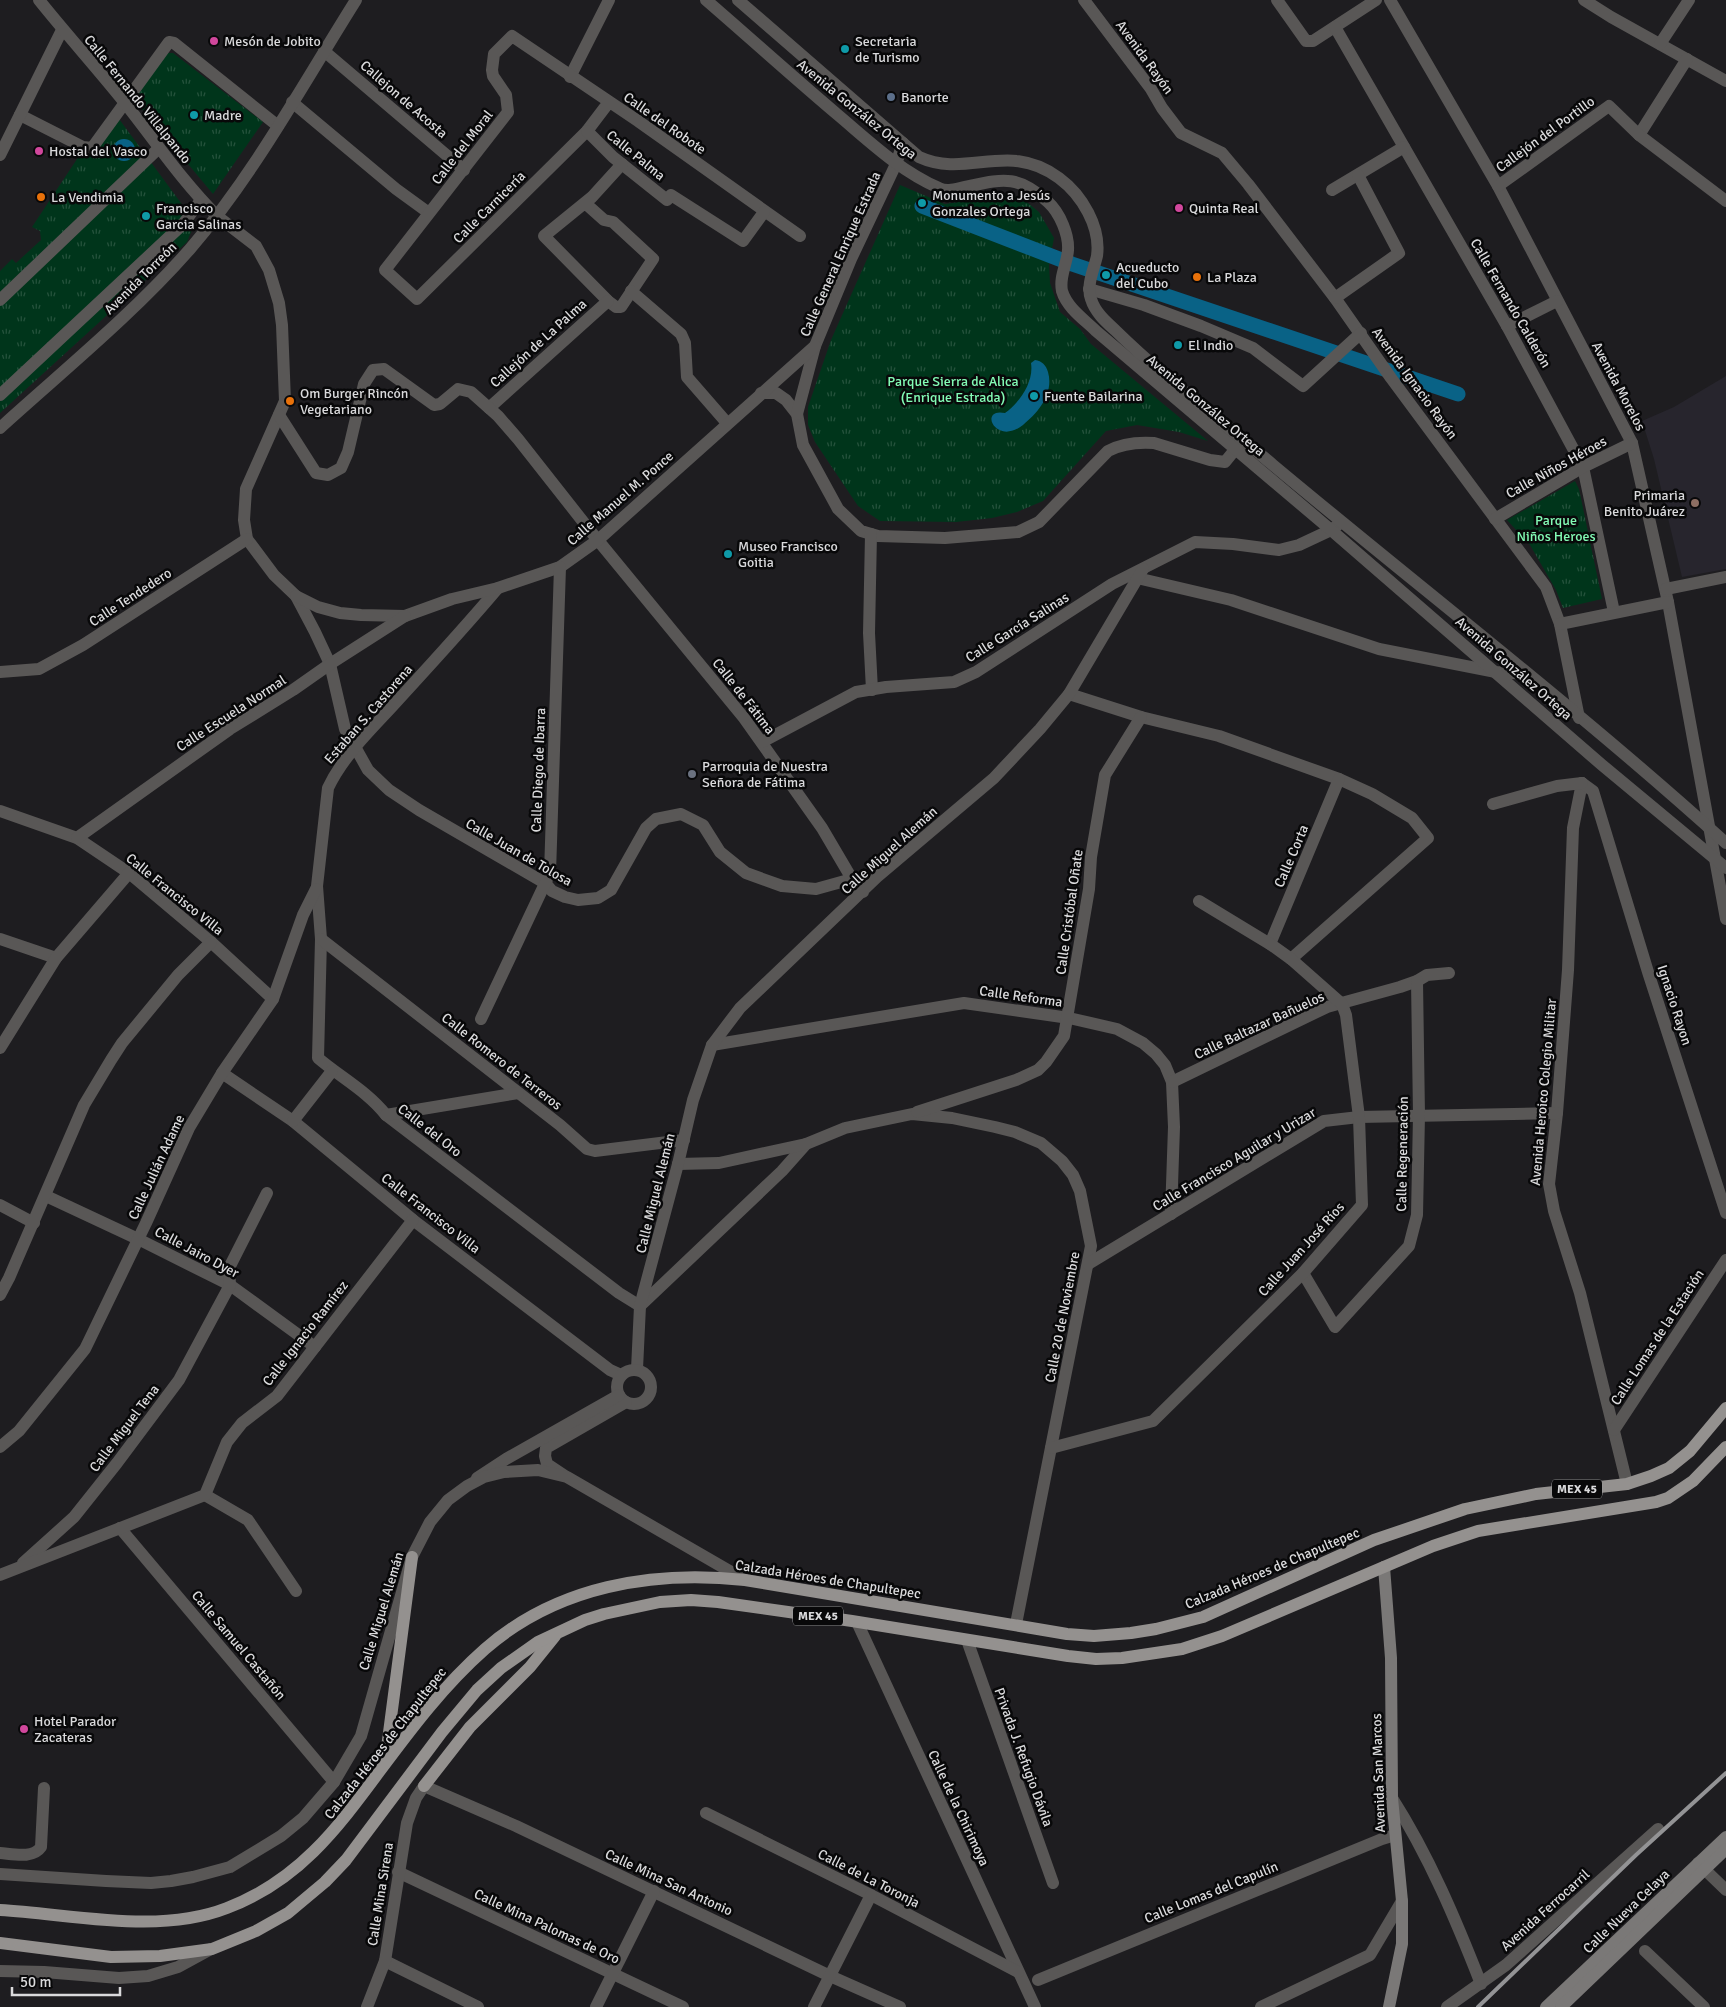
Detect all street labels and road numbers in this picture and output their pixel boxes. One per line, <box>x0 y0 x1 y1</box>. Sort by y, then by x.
street label: Avenida Rayón <box>1112 17 1177 98</box>
street label: Calle Fernando Villalpando <box>80 32 195 167</box>
street label: Avenida González Ortega <box>793 56 920 163</box>
street label: Callejon de Acosta <box>357 57 451 142</box>
street label: Calle del Robote <box>620 89 709 158</box>
street label: Callejón del Portillo <box>1492 93 1598 176</box>
street label: Calle del Moral <box>428 107 497 188</box>
street label: Calle Palma <box>603 127 668 184</box>
street label: Calle Carnicería <box>450 168 529 247</box>
street label: Calle General Enrique Estrada <box>796 169 885 339</box>
street label: Calle Fernando Calderón <box>1467 236 1555 371</box>
street label: Avenida Torreón <box>101 239 180 318</box>
street label: Callejón de La Palma <box>486 295 590 391</box>
street label: Avenida Ignacio Rayón <box>1368 324 1461 443</box>
street label: Avenida Morelos <box>1588 339 1649 434</box>
street label: Avenida González Ortega <box>1143 351 1268 460</box>
street label: Calle Niños Héroes <box>1503 433 1610 502</box>
street label: Calle Manuel M. Ponce <box>564 448 677 549</box>
street label: Calle Tendedero <box>86 564 175 630</box>
street label: Calle García Salinas <box>962 589 1072 666</box>
street label: Avenida González Ortega <box>1452 613 1575 724</box>
street label: Calle de Fátima <box>709 655 779 738</box>
street label: Estaban S. Castorena <box>321 661 416 767</box>
street label: Calle Escuela Normal <box>173 672 289 755</box>
street label: Calle Diego de Ibarra <box>528 708 549 833</box>
street label: Calle Miguel Alemán <box>838 803 941 898</box>
street label: Calle Juan de Tolosa <box>462 815 575 890</box>
street label: Calle Corta <box>1271 822 1312 890</box>
street label: Calle Cristóbal Oñate <box>1052 848 1087 976</box>
street label: Calle Francisco Villa <box>122 850 227 939</box>
street label: Ignacio Rayon <box>1654 963 1696 1048</box>
street label: Calle Reforma <box>978 982 1064 1011</box>
street label: Calle Baltazar Bañuelos <box>1191 988 1327 1063</box>
street label: Avenida Heroico Colegio Militar <box>1527 997 1560 1186</box>
street label: Calle Romero de Terreros <box>438 1009 565 1114</box>
street label: Calle Regeneración <box>1393 1096 1412 1212</box>
street label: Calle del Oro <box>394 1100 465 1161</box>
street label: Calle Francisco Aguilar y Urizar <box>1150 1104 1320 1215</box>
street label: Calle Julián Adame <box>125 1112 188 1223</box>
street label: Calle Miguel Alemán <box>632 1131 679 1255</box>
street label: Calle Francisco Villa <box>378 1170 484 1257</box>
street label: Calle Juan José Ríos <box>1255 1199 1348 1300</box>
street label: Calle Jairo Dyer <box>152 1223 243 1282</box>
street label: Calle 20 de Noviembre <box>1041 1250 1084 1384</box>
street label: Calle Lomas de la Estación <box>1607 1266 1708 1408</box>
street label: Calle Ignacio Ramírez <box>259 1277 352 1389</box>
street label: Calle Miguel Tena <box>86 1381 163 1475</box>
road number: MEX 45 <box>1552 1480 1602 1498</box>
street label: Calzada Héroes de Chapultepec <box>1182 1524 1362 1613</box>
street label: Calle Miguel Alemán <box>355 1550 408 1672</box>
street label: Calzada Héroes de Chapultepec <box>734 1556 922 1603</box>
street label: Calle Samuel Castañón <box>188 1587 289 1703</box>
road number: MEX 45 <box>793 1606 843 1625</box>
street label: Calzada Héroes de Chapultepec <box>321 1664 450 1823</box>
street label: Privada J. Refugio Dávila <box>990 1685 1057 1829</box>
street label: Avenida San Marcos <box>1368 1713 1389 1833</box>
street label: Calle de la Chirimoya <box>924 1748 993 1869</box>
street label: Calle Mina Sirena <box>364 1841 397 1947</box>
street label: Calle Mina San Antonio <box>602 1845 735 1920</box>
street label: Calle de La Toronja <box>815 1845 923 1911</box>
street label: Calle Lomas del Capulín <box>1142 1858 1281 1927</box>
street label: Avenida Ferrocarril <box>1497 1866 1593 1955</box>
street label: Calle Nueva Celaya <box>1579 1866 1673 1957</box>
street label: Calle Mina Palomas de Oro <box>471 1885 622 1968</box>

